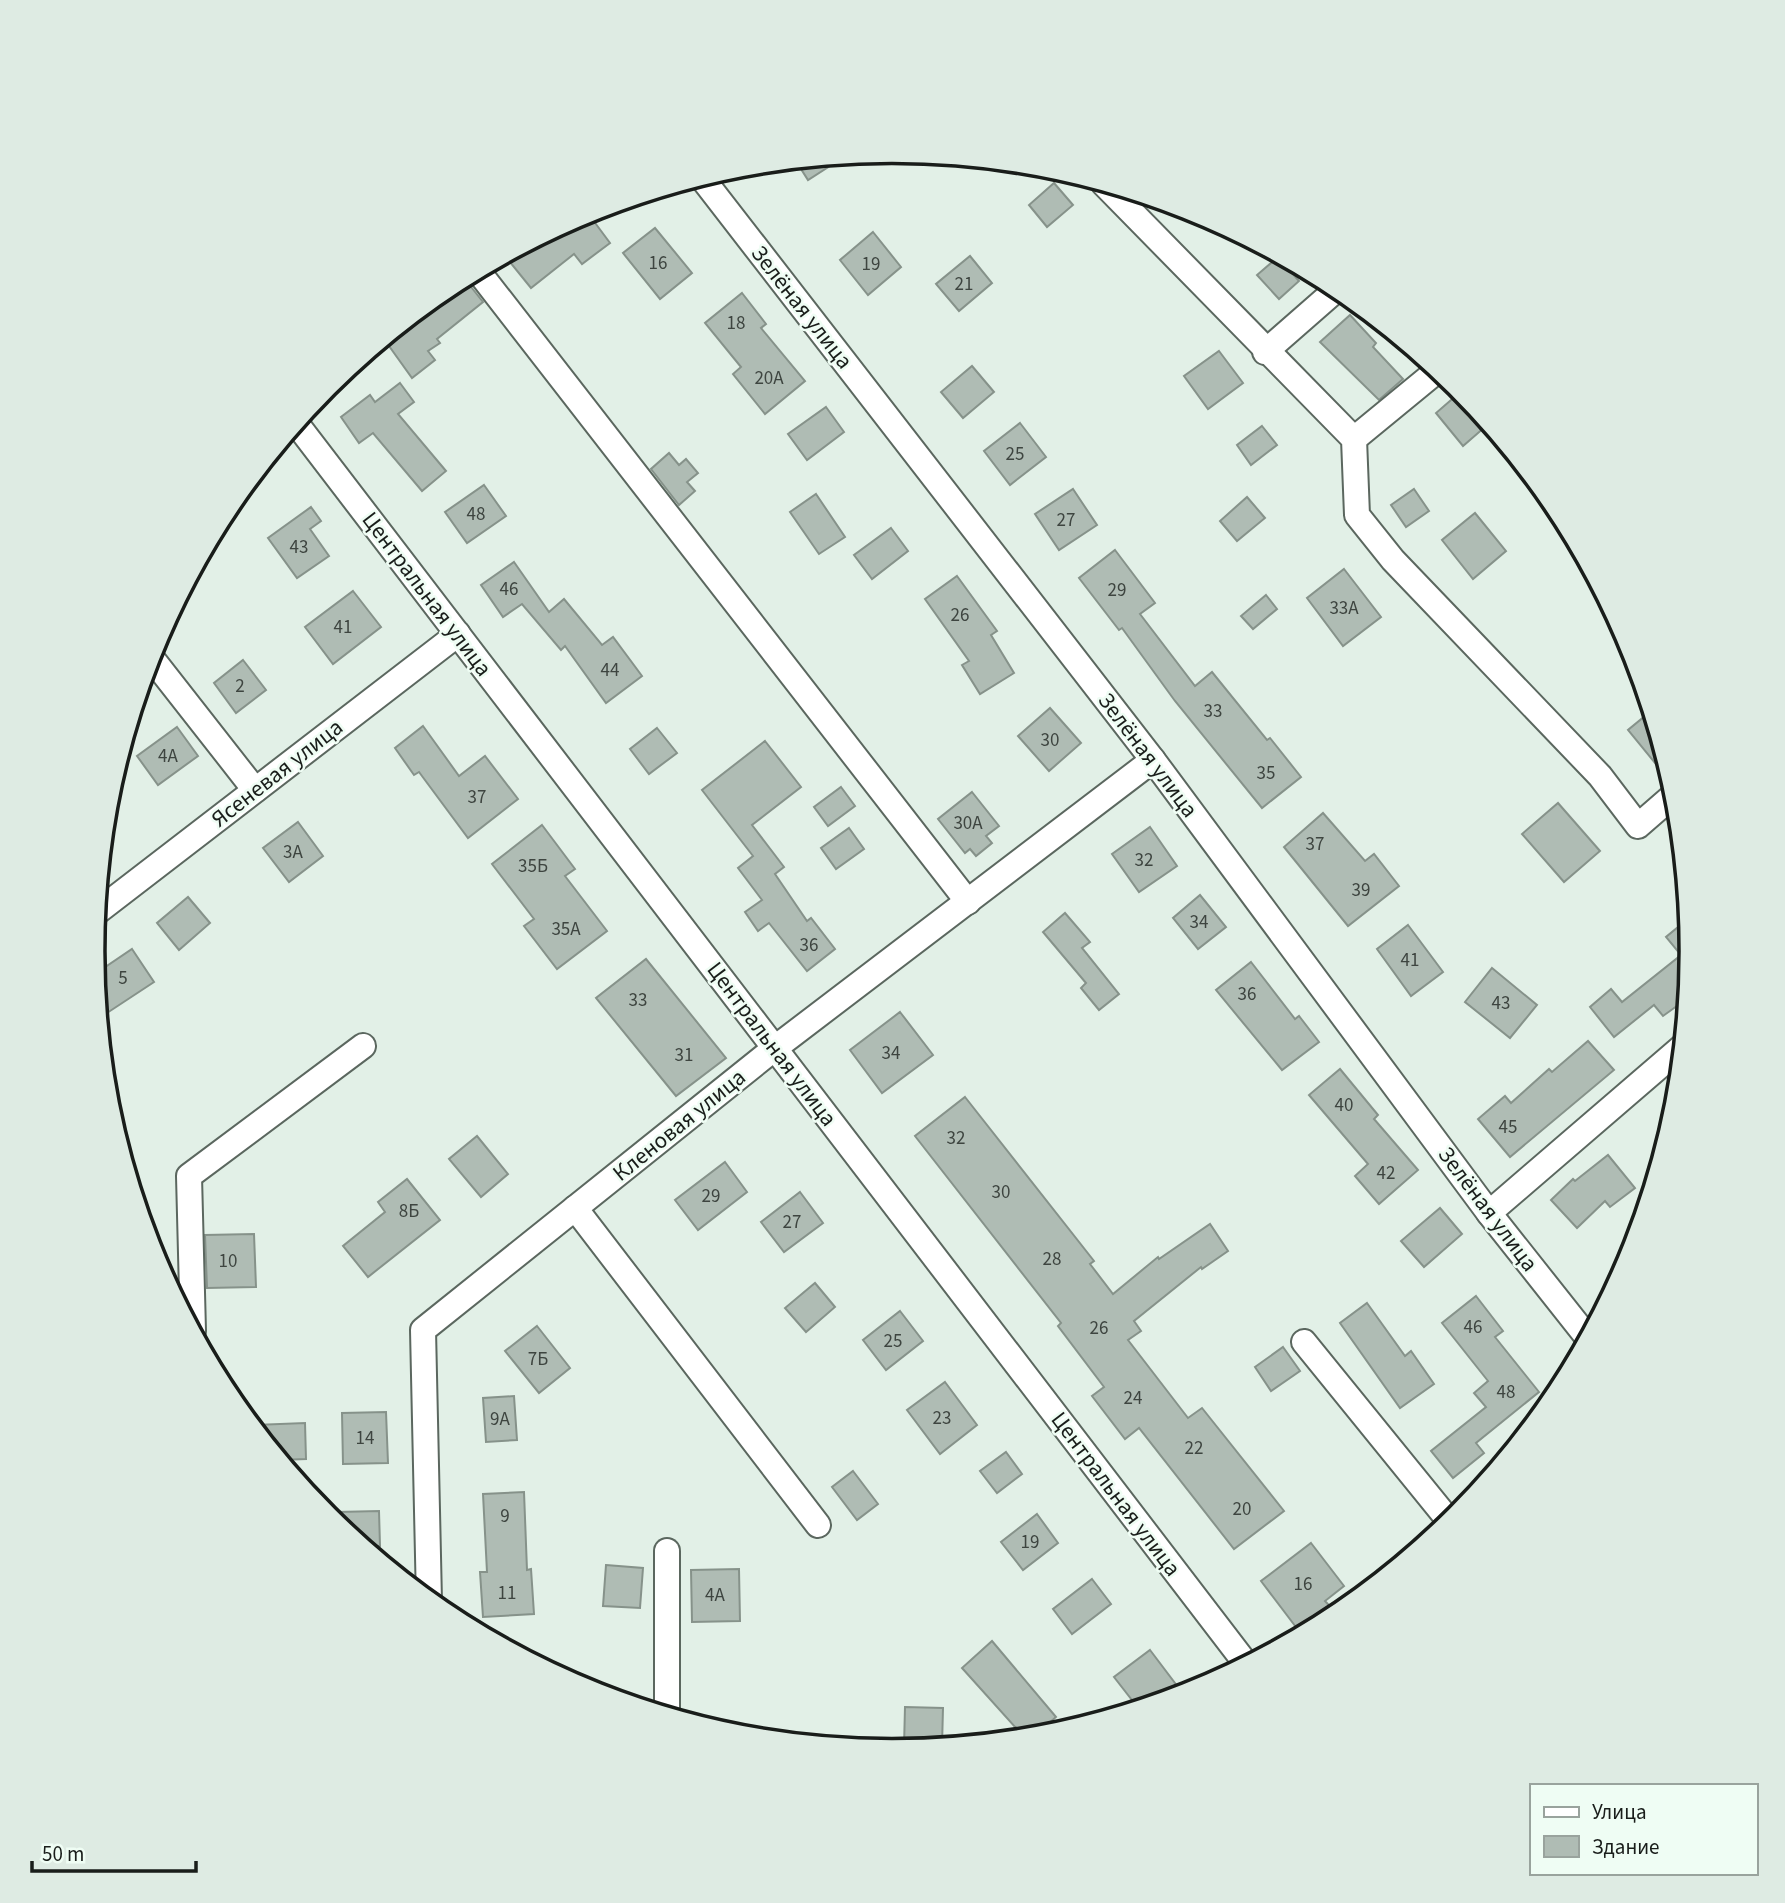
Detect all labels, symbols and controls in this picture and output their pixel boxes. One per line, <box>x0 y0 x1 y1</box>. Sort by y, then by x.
street label: Зелёная улица <box>743 238 861 376</box>
house number: 16 <box>649 250 667 277</box>
house number: 19 <box>862 251 880 278</box>
house number: 21 <box>955 271 973 298</box>
house number: 18 <box>727 310 745 337</box>
house number: 20А <box>754 365 784 392</box>
house number: 25 <box>1006 441 1024 468</box>
house number: 48 <box>467 501 485 528</box>
street label: Центральная улица <box>354 505 500 683</box>
house number: 27 <box>1057 507 1075 534</box>
house number: 43 <box>290 534 308 561</box>
house number: 46 <box>500 576 518 603</box>
house number: 29 <box>1108 577 1126 604</box>
house number: 33А <box>1329 595 1359 622</box>
house number: 26 <box>951 602 969 629</box>
house number: 41 <box>334 614 352 641</box>
house number: 44 <box>601 657 619 684</box>
house number: 2 <box>235 673 245 700</box>
street label: Зелёная улица <box>1090 686 1206 824</box>
house number: 33 <box>1204 698 1222 725</box>
street label: Ясеневая улица <box>204 711 350 835</box>
house number: 30 <box>1041 727 1059 754</box>
house number: 4А <box>158 743 179 770</box>
house number: 35 <box>1257 760 1275 787</box>
house number: 37 <box>468 784 486 811</box>
house number: 30А <box>953 810 983 837</box>
house number: 37 <box>1306 831 1324 858</box>
house number: 3А <box>283 839 304 866</box>
house number: 32 <box>1135 847 1153 874</box>
house number: 35Б <box>518 853 548 880</box>
house number: 39 <box>1352 877 1370 904</box>
house number: 34 <box>1190 909 1208 936</box>
house number: 35А <box>551 916 581 943</box>
house number: 36 <box>800 932 818 959</box>
house number: 41 <box>1401 947 1419 974</box>
street label: Центральная улица <box>699 955 845 1133</box>
house number: 5 <box>118 965 128 992</box>
house number: 36 <box>1238 981 1256 1008</box>
house number: 33 <box>629 987 647 1014</box>
house number: 43 <box>1492 990 1510 1017</box>
house number: 34 <box>882 1040 900 1067</box>
house number: 31 <box>675 1042 693 1069</box>
street label: Кленовая улица <box>605 1061 753 1189</box>
house number: 40 <box>1335 1092 1353 1119</box>
house number: 45 <box>1499 1114 1517 1141</box>
house number: 32 <box>947 1125 965 1152</box>
street label: Зелёная улица <box>1430 1140 1546 1278</box>
house number: 42 <box>1377 1160 1395 1187</box>
house number: 30 <box>992 1179 1010 1206</box>
house number: 29 <box>702 1183 720 1210</box>
house number: 8Б <box>399 1198 419 1225</box>
house number: 27 <box>783 1209 801 1236</box>
house number: 28 <box>1043 1246 1061 1273</box>
house number: 10 <box>219 1248 237 1275</box>
house number: 46 <box>1464 1314 1482 1341</box>
house number: 26 <box>1090 1315 1108 1342</box>
house number: 25 <box>884 1328 902 1355</box>
house number: 7Б <box>528 1346 548 1373</box>
house number: 48 <box>1497 1379 1515 1406</box>
house number: 24 <box>1124 1385 1142 1412</box>
house number: 23 <box>933 1405 951 1432</box>
street label: Центральная улица <box>1043 1405 1189 1583</box>
house number: 9А <box>490 1406 511 1433</box>
house number: 14 <box>356 1425 374 1452</box>
house number: 22 <box>1185 1435 1203 1462</box>
house number: 20 <box>1233 1496 1251 1523</box>
house number: 9 <box>500 1503 510 1530</box>
house number: 19 <box>1021 1529 1039 1556</box>
house number: 16 <box>1294 1571 1312 1598</box>
house number: 11 <box>498 1580 516 1607</box>
house number: 4А <box>705 1582 726 1609</box>
legend <box>1530 1784 1757 1875</box>
text: Улица <box>1592 1797 1647 1827</box>
scale bar <box>32 1829 196 1873</box>
text: Здание <box>1592 1832 1660 1862</box>
text: 50 m <box>42 1839 84 1869</box>

